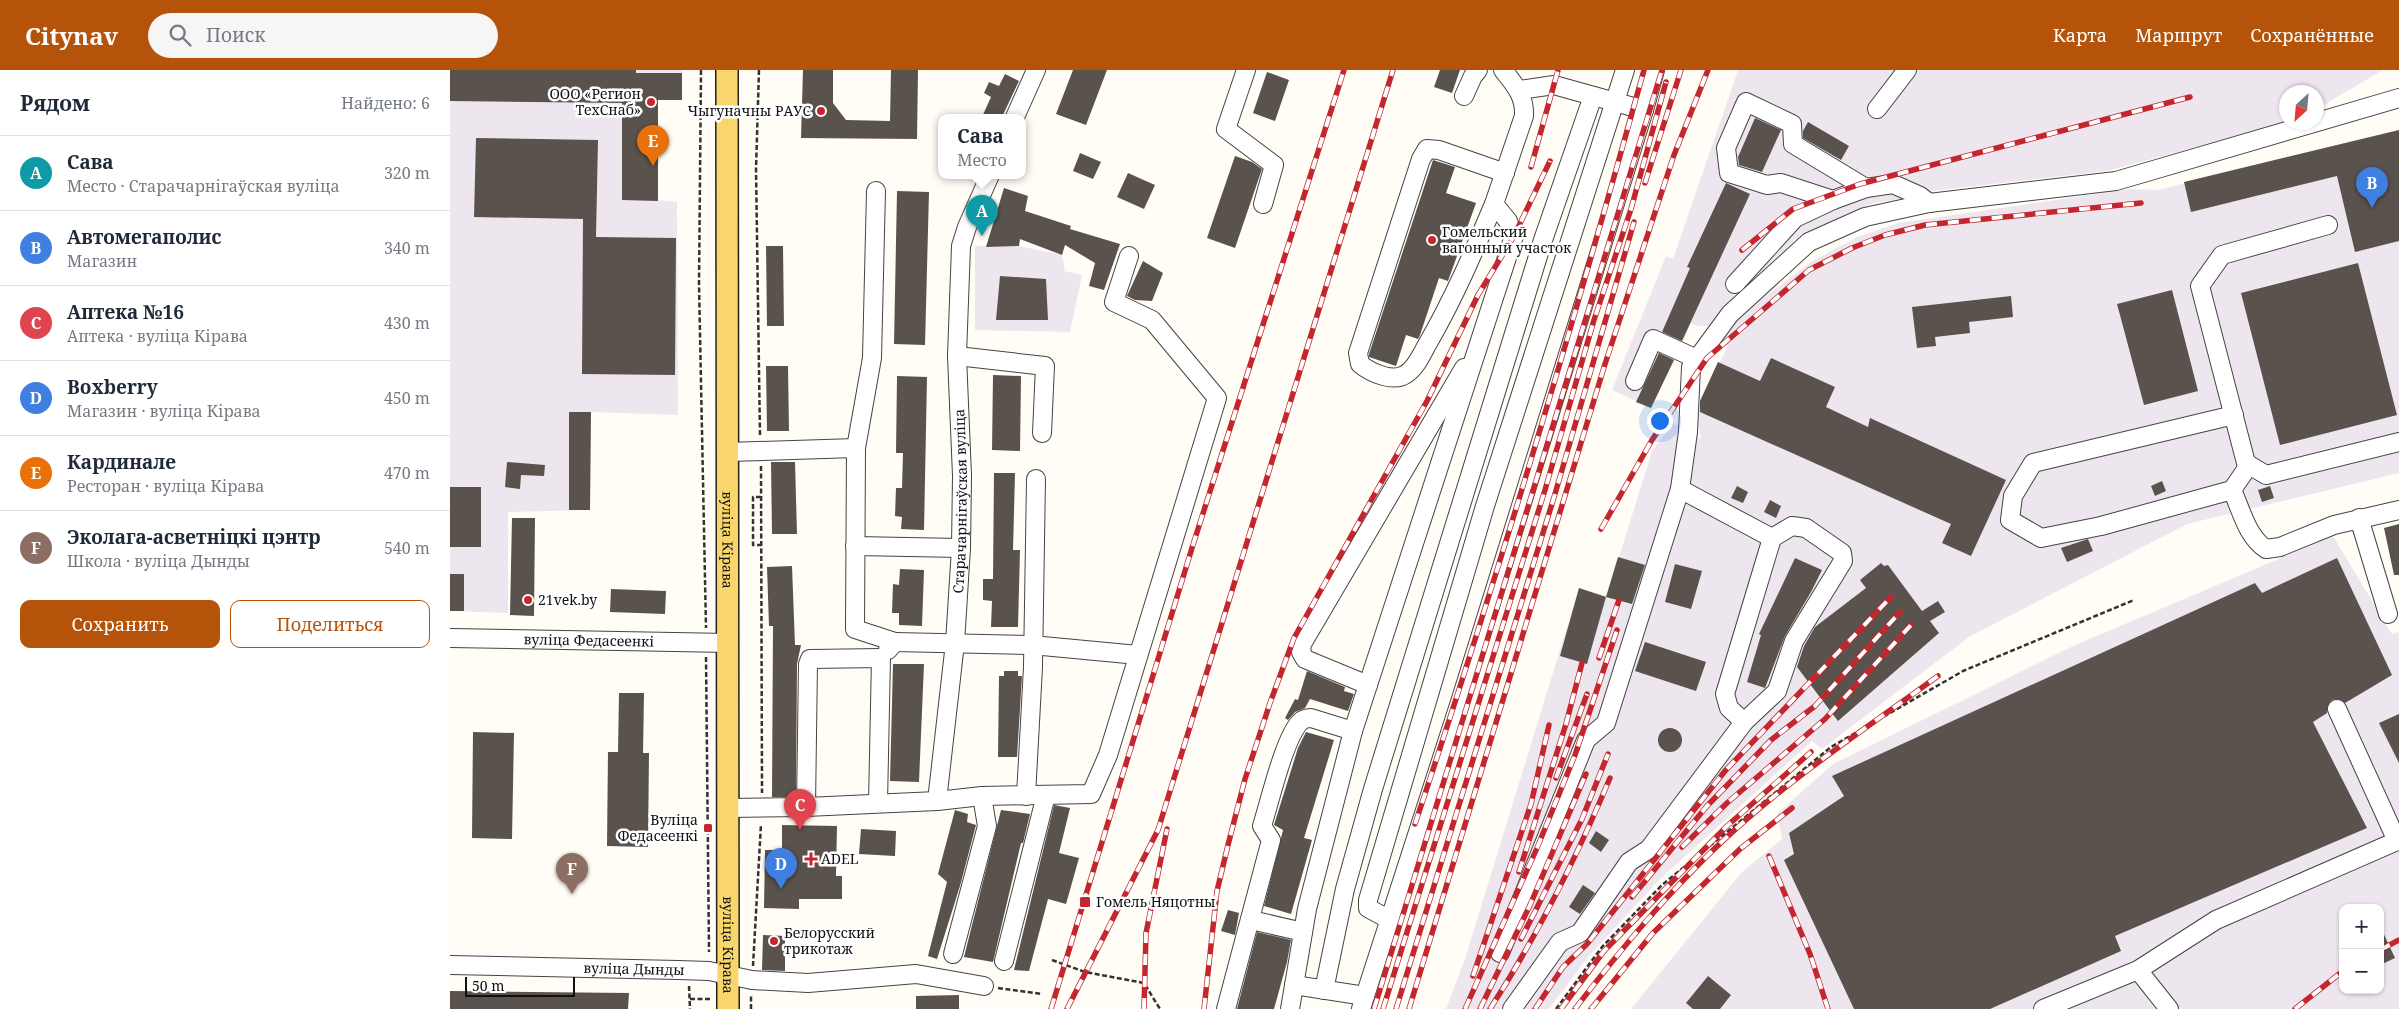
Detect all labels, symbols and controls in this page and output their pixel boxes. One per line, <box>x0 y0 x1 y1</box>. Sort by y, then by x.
search box <box>148 13 498 58</box>
text: Citynav <box>25 19 118 52</box>
icon: search <box>166 21 194 49</box>
text: Поиск <box>206 22 265 48</box>
text: Карта <box>2053 23 2107 47</box>
text: Маршрут <box>2135 23 2222 47</box>
text: Сохранённые <box>2250 23 2374 47</box>
place label: ООО «Регион ТехСнаб» <box>549 84 641 119</box>
north arrow <box>2279 85 2324 130</box>
text: Рядом <box>20 89 90 117</box>
text: Найдено: 6 <box>341 92 430 114</box>
marker: ООО «Регион ТехСнаб» <box>645 96 657 108</box>
place label: Чыгуначны РАУС <box>687 101 811 120</box>
marker: Чыгуначны РАУС <box>815 105 827 117</box>
popup <box>938 114 1026 179</box>
text: Сава <box>957 123 1004 149</box>
pin: E <box>637 125 669 166</box>
text: Сава <box>67 149 114 175</box>
text: Место <box>957 149 1007 171</box>
text: A <box>30 162 42 184</box>
text: 320 m <box>384 162 430 184</box>
pin: B <box>2356 167 2388 208</box>
text: Место · Старачарнігаўская вуліца <box>67 175 340 197</box>
pin: A <box>966 195 998 236</box>
place label: Гомельский вагонный участок <box>1442 222 1572 257</box>
text: Автомегаполис <box>67 224 221 250</box>
marker: Гомельский вагонный участок <box>1426 234 1438 246</box>
text: B <box>31 237 41 259</box>
text: 340 m <box>384 237 430 259</box>
text: Магазин <box>67 250 137 272</box>
text: Аптека №16 <box>67 299 184 325</box>
text: C <box>31 312 41 334</box>
text: 430 m <box>384 312 430 334</box>
text: Аптека · вуліца Кірава <box>67 325 248 347</box>
text: Boxberry <box>67 374 158 400</box>
text: D <box>30 387 42 409</box>
text: 450 m <box>384 387 430 409</box>
text: Магазин · вуліца Кірава <box>67 400 261 422</box>
your location <box>1647 408 1673 434</box>
street label: Старачарнігаўская вуліца <box>948 409 971 594</box>
text: Кардинале <box>67 449 176 475</box>
text: E <box>31 462 41 484</box>
text: 470 m <box>384 462 430 484</box>
text: Ресторан · вуліца Кірава <box>67 475 264 497</box>
street label: вуліца Кірава <box>718 491 738 589</box>
text: Эколага-асветніцкі цэнтр <box>67 524 321 550</box>
text: F <box>31 537 41 559</box>
text: 540 m <box>384 537 430 559</box>
text: Школа · вуліца Дынды <box>67 550 250 572</box>
place label: 21vek.by <box>538 590 597 609</box>
marker: 21vek.by <box>522 594 534 606</box>
button: Сохранить <box>20 600 220 648</box>
button: Поделиться <box>230 600 430 648</box>
street label: вуліца Федасеенкі <box>524 629 655 651</box>
pin: C <box>784 789 816 830</box>
place label: Вуліца Федасеенкі <box>618 810 698 845</box>
marker: Вуліца Федасеенкі <box>702 822 714 834</box>
pin: D <box>765 848 797 889</box>
place label: ADEL <box>821 849 859 868</box>
pin: F <box>556 853 588 894</box>
marker: ADEL <box>805 853 817 865</box>
place label: Гомель Няцотны <box>1096 892 1216 911</box>
marker: Гомель Няцотны <box>1078 895 1092 909</box>
street label: вуліца Кірава <box>719 896 738 994</box>
map controls <box>2339 904 2384 994</box>
button: + <box>2339 904 2384 949</box>
place label: Белорусский трикотаж <box>784 923 875 958</box>
marker: Белорусский трикотаж <box>768 935 780 947</box>
button: − <box>2339 949 2384 994</box>
street label: вуліца Дынды <box>583 958 685 979</box>
scale bar <box>465 974 575 997</box>
text: 50 m <box>472 976 505 995</box>

